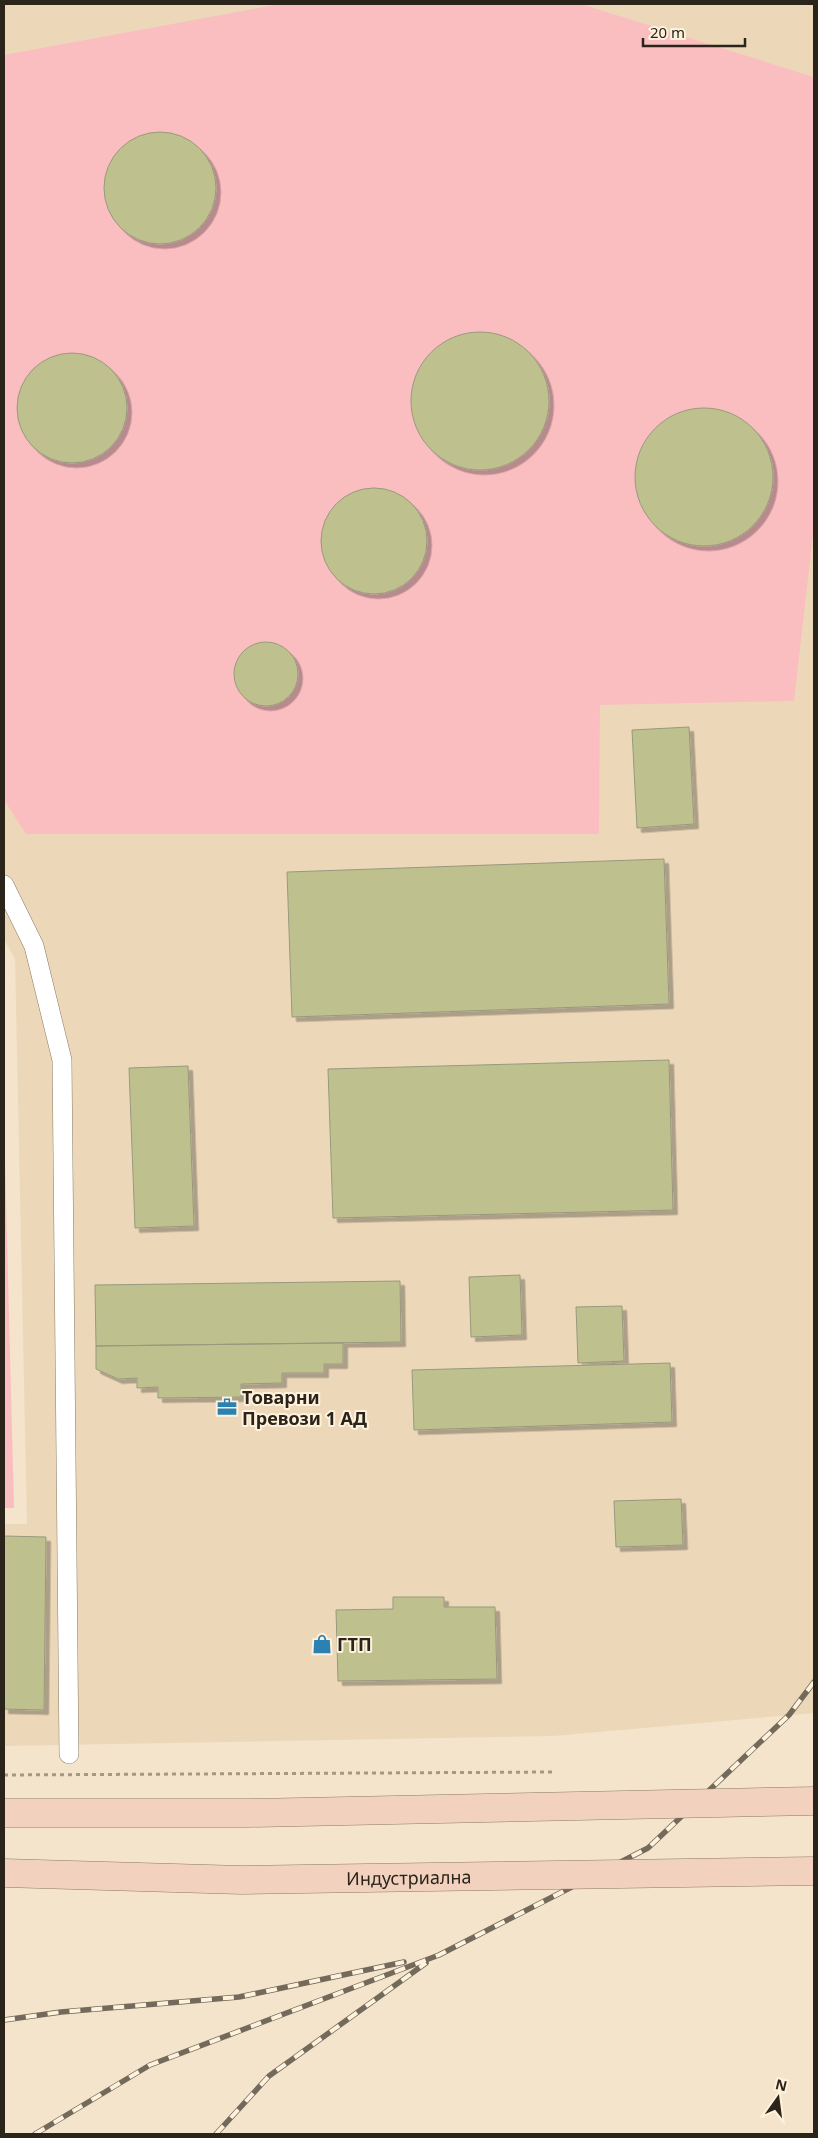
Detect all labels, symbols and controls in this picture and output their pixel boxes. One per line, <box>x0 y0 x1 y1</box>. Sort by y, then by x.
scale bar <box>643 15 746 47</box>
text: 20 m <box>650 22 685 42</box>
place label: Товарни Превози 1 АД <box>242 1385 367 1430</box>
office icon: Товарни Превози 1 АД <box>216 1396 238 1418</box>
place label: ГТП <box>337 1632 372 1656</box>
shop icon: ГТП <box>311 1633 333 1655</box>
street label: Индустриална <box>346 1864 472 1890</box>
north arrow <box>753 2073 803 2123</box>
text: N <box>773 2074 789 2095</box>

